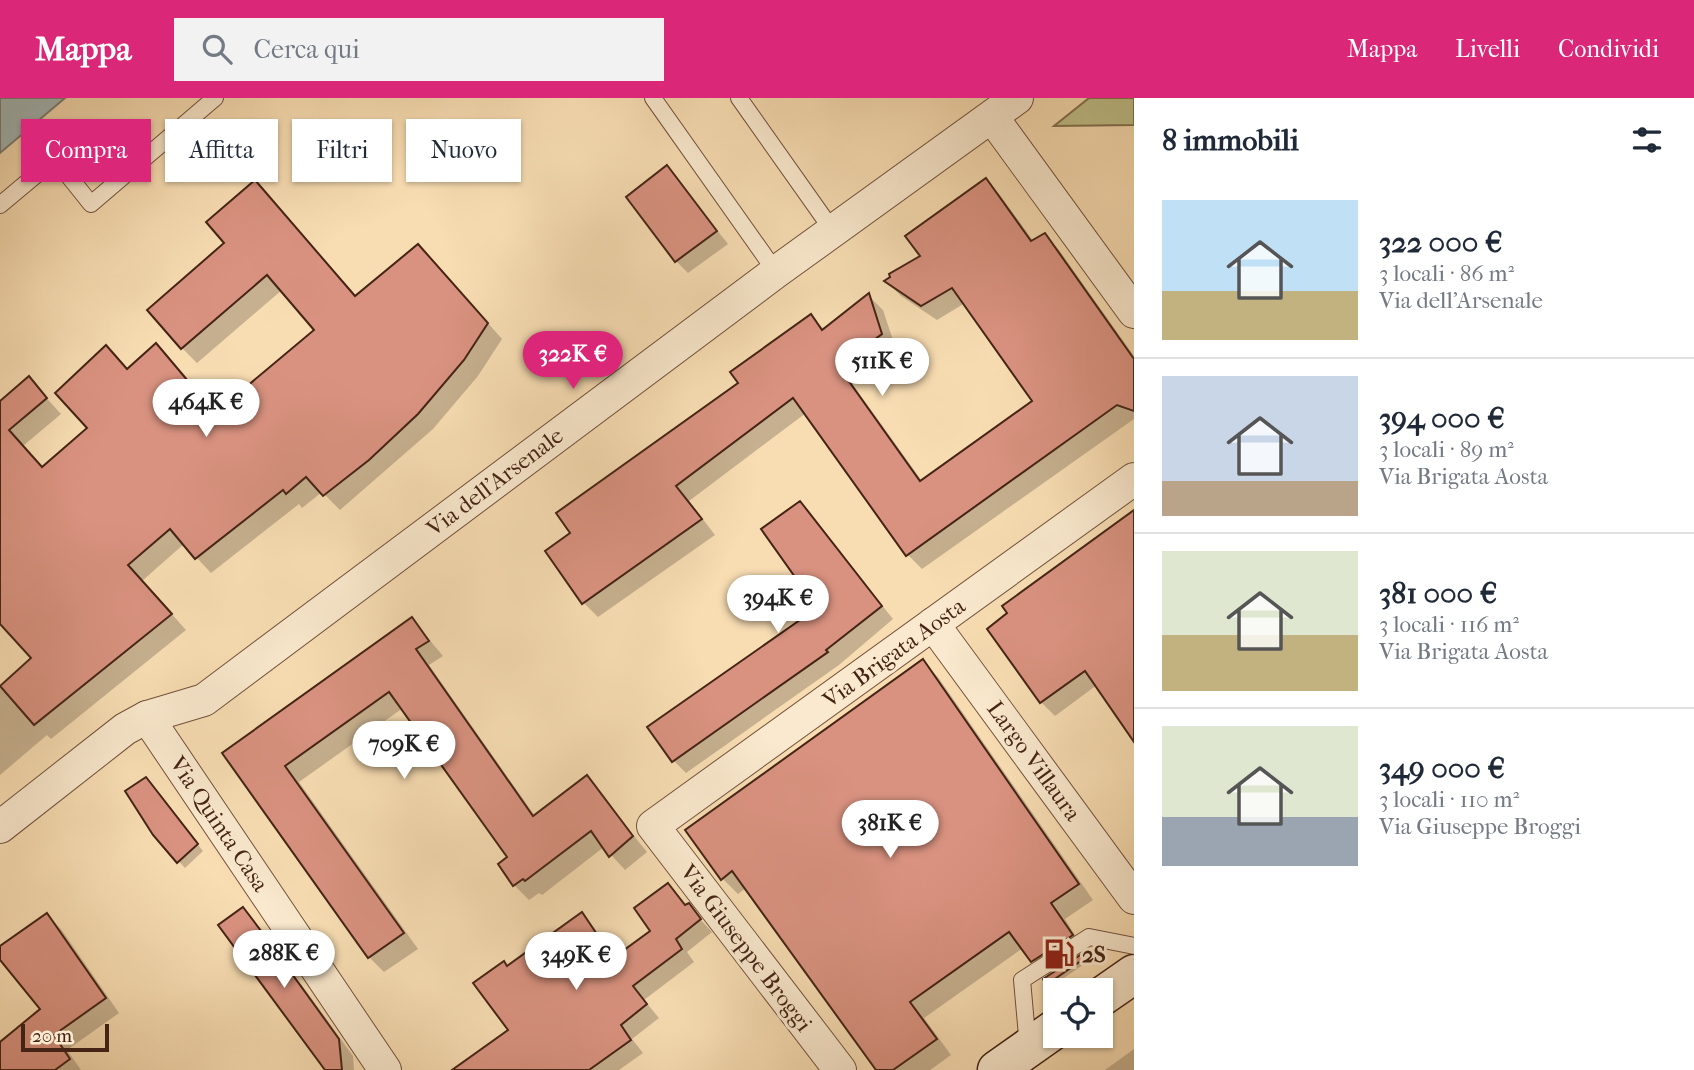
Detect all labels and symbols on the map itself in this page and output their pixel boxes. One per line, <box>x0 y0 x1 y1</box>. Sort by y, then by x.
pin: 322K € <box>516 331 630 391</box>
pin: 511K € <box>825 338 939 398</box>
pin: 464K € <box>149 380 263 439</box>
street label: Via dell'Arsenale <box>421 422 569 543</box>
pin: 394K € <box>721 575 835 635</box>
street label: Via Brigata Aosta <box>817 592 971 714</box>
street label: Largo Villaura <box>981 696 1087 826</box>
pin: 709K € <box>347 722 461 781</box>
street label: Via Quinta Casa <box>163 751 274 897</box>
pin: 381K € <box>833 800 947 860</box>
street label: Via Giuseppe Broggi <box>674 858 818 1037</box>
pin: 288K € <box>227 930 341 990</box>
pin: 349K € <box>519 932 633 992</box>
fuel station icon: 2S <box>1042 937 1076 971</box>
place label: 2S <box>1082 941 1106 968</box>
scale bar <box>21 1021 108 1053</box>

